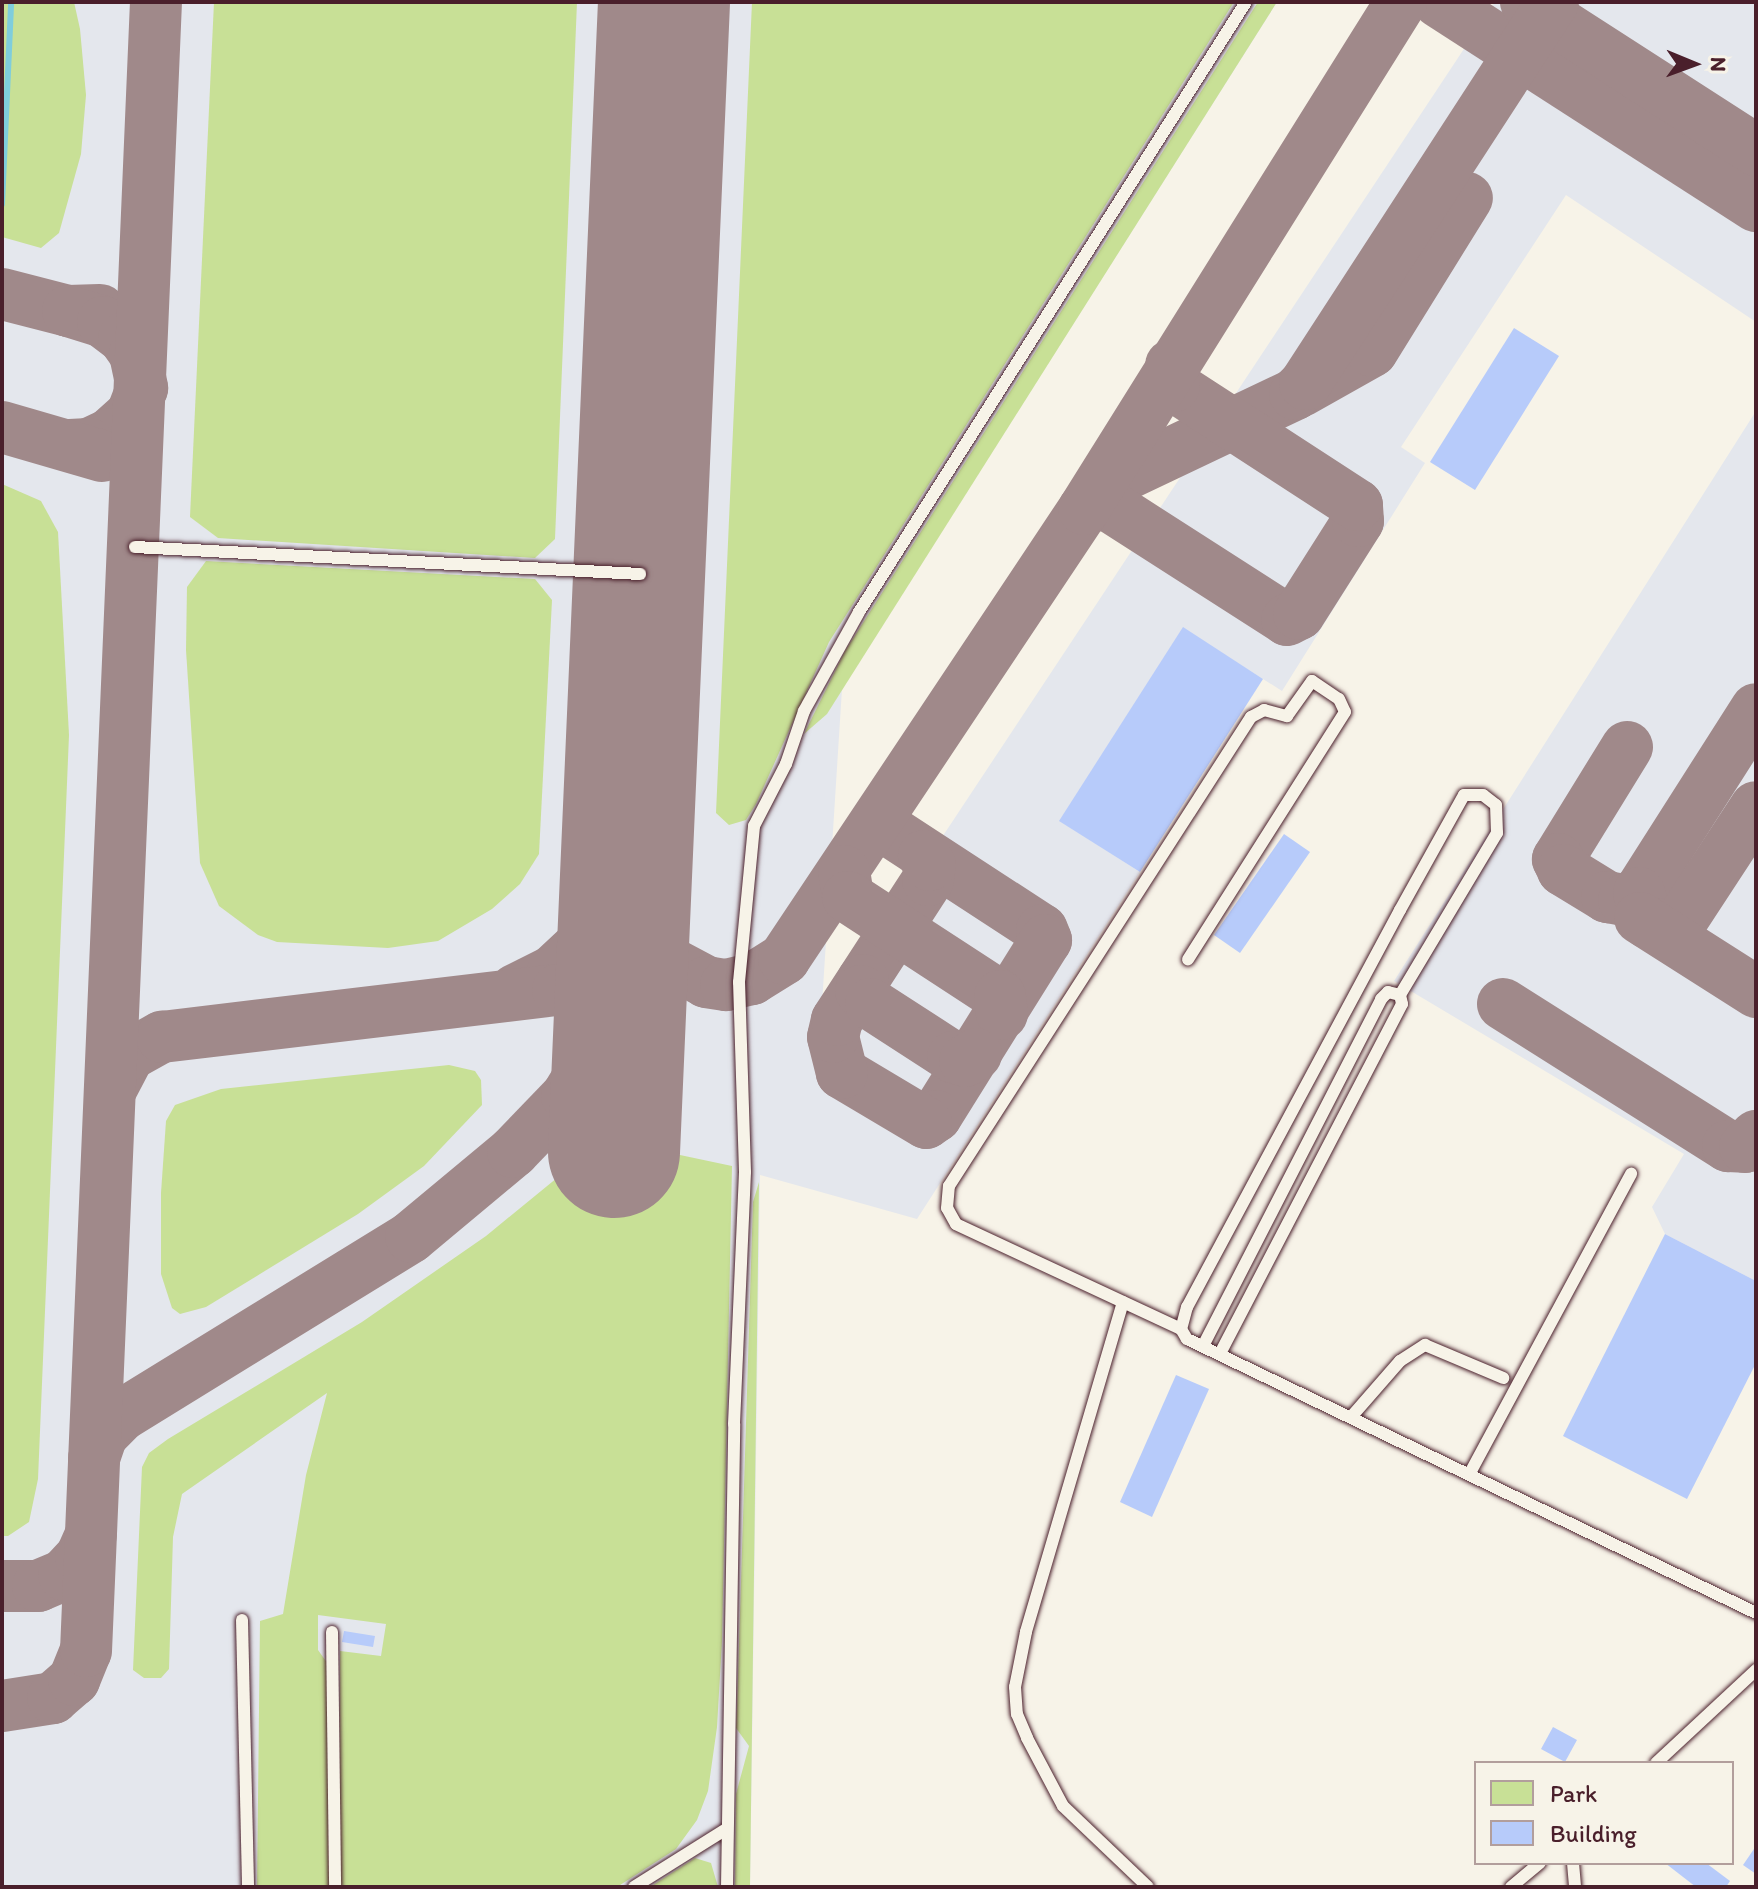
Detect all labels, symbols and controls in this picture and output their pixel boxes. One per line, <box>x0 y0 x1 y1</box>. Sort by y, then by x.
north arrow <box>1654 24 1734 104</box>
text: N <box>1705 57 1732 72</box>
legend <box>1474 1761 1734 1865</box>
text: Park <box>1550 1779 1597 1808</box>
text: Building <box>1550 1819 1637 1848</box>

